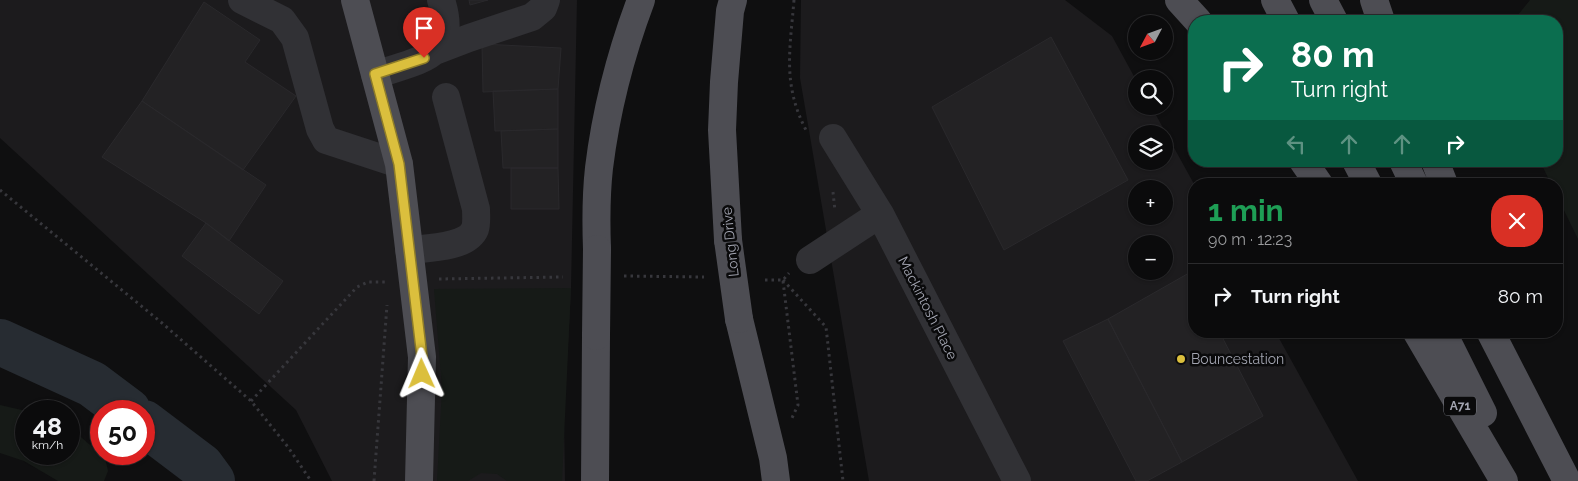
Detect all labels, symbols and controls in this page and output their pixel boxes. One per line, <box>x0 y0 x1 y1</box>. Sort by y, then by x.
pin <box>403 7 445 58</box>
icon: arrive <box>410 14 438 42</box>
north arrow <box>1128 15 1172 60</box>
map controls <box>1128 15 1173 280</box>
text: 80 m <box>1291 34 1375 75</box>
icon: right <box>1208 35 1273 100</box>
button: search <box>1128 70 1173 115</box>
text: Turn right <box>1291 76 1388 102</box>
button: layers <box>1128 125 1173 170</box>
icon: left <box>1282 130 1310 158</box>
icon: ahead <box>1335 130 1363 158</box>
icon: ahead <box>1388 130 1416 158</box>
icon: right <box>1441 130 1469 158</box>
button: + <box>1128 180 1173 225</box>
text: 1 min <box>1208 193 1284 228</box>
button: close <box>1491 195 1543 247</box>
street label: Long Drive <box>718 206 742 278</box>
text: 90 m · 12:23 <box>1208 230 1292 249</box>
button: − <box>1128 235 1173 280</box>
street label: Mackintosh Place <box>895 254 961 362</box>
icon: right <box>1208 282 1236 310</box>
text: Turn right <box>1251 285 1340 307</box>
text: 80 m <box>1498 285 1543 307</box>
position arrow <box>395 347 447 399</box>
place label: Bouncestation <box>1191 351 1284 367</box>
marker: Bouncestation <box>1175 353 1187 365</box>
road number: A71 <box>1444 396 1476 416</box>
speed limit sign: 50 <box>90 400 155 465</box>
text: 48 <box>33 411 62 441</box>
text: km/h <box>32 438 63 452</box>

